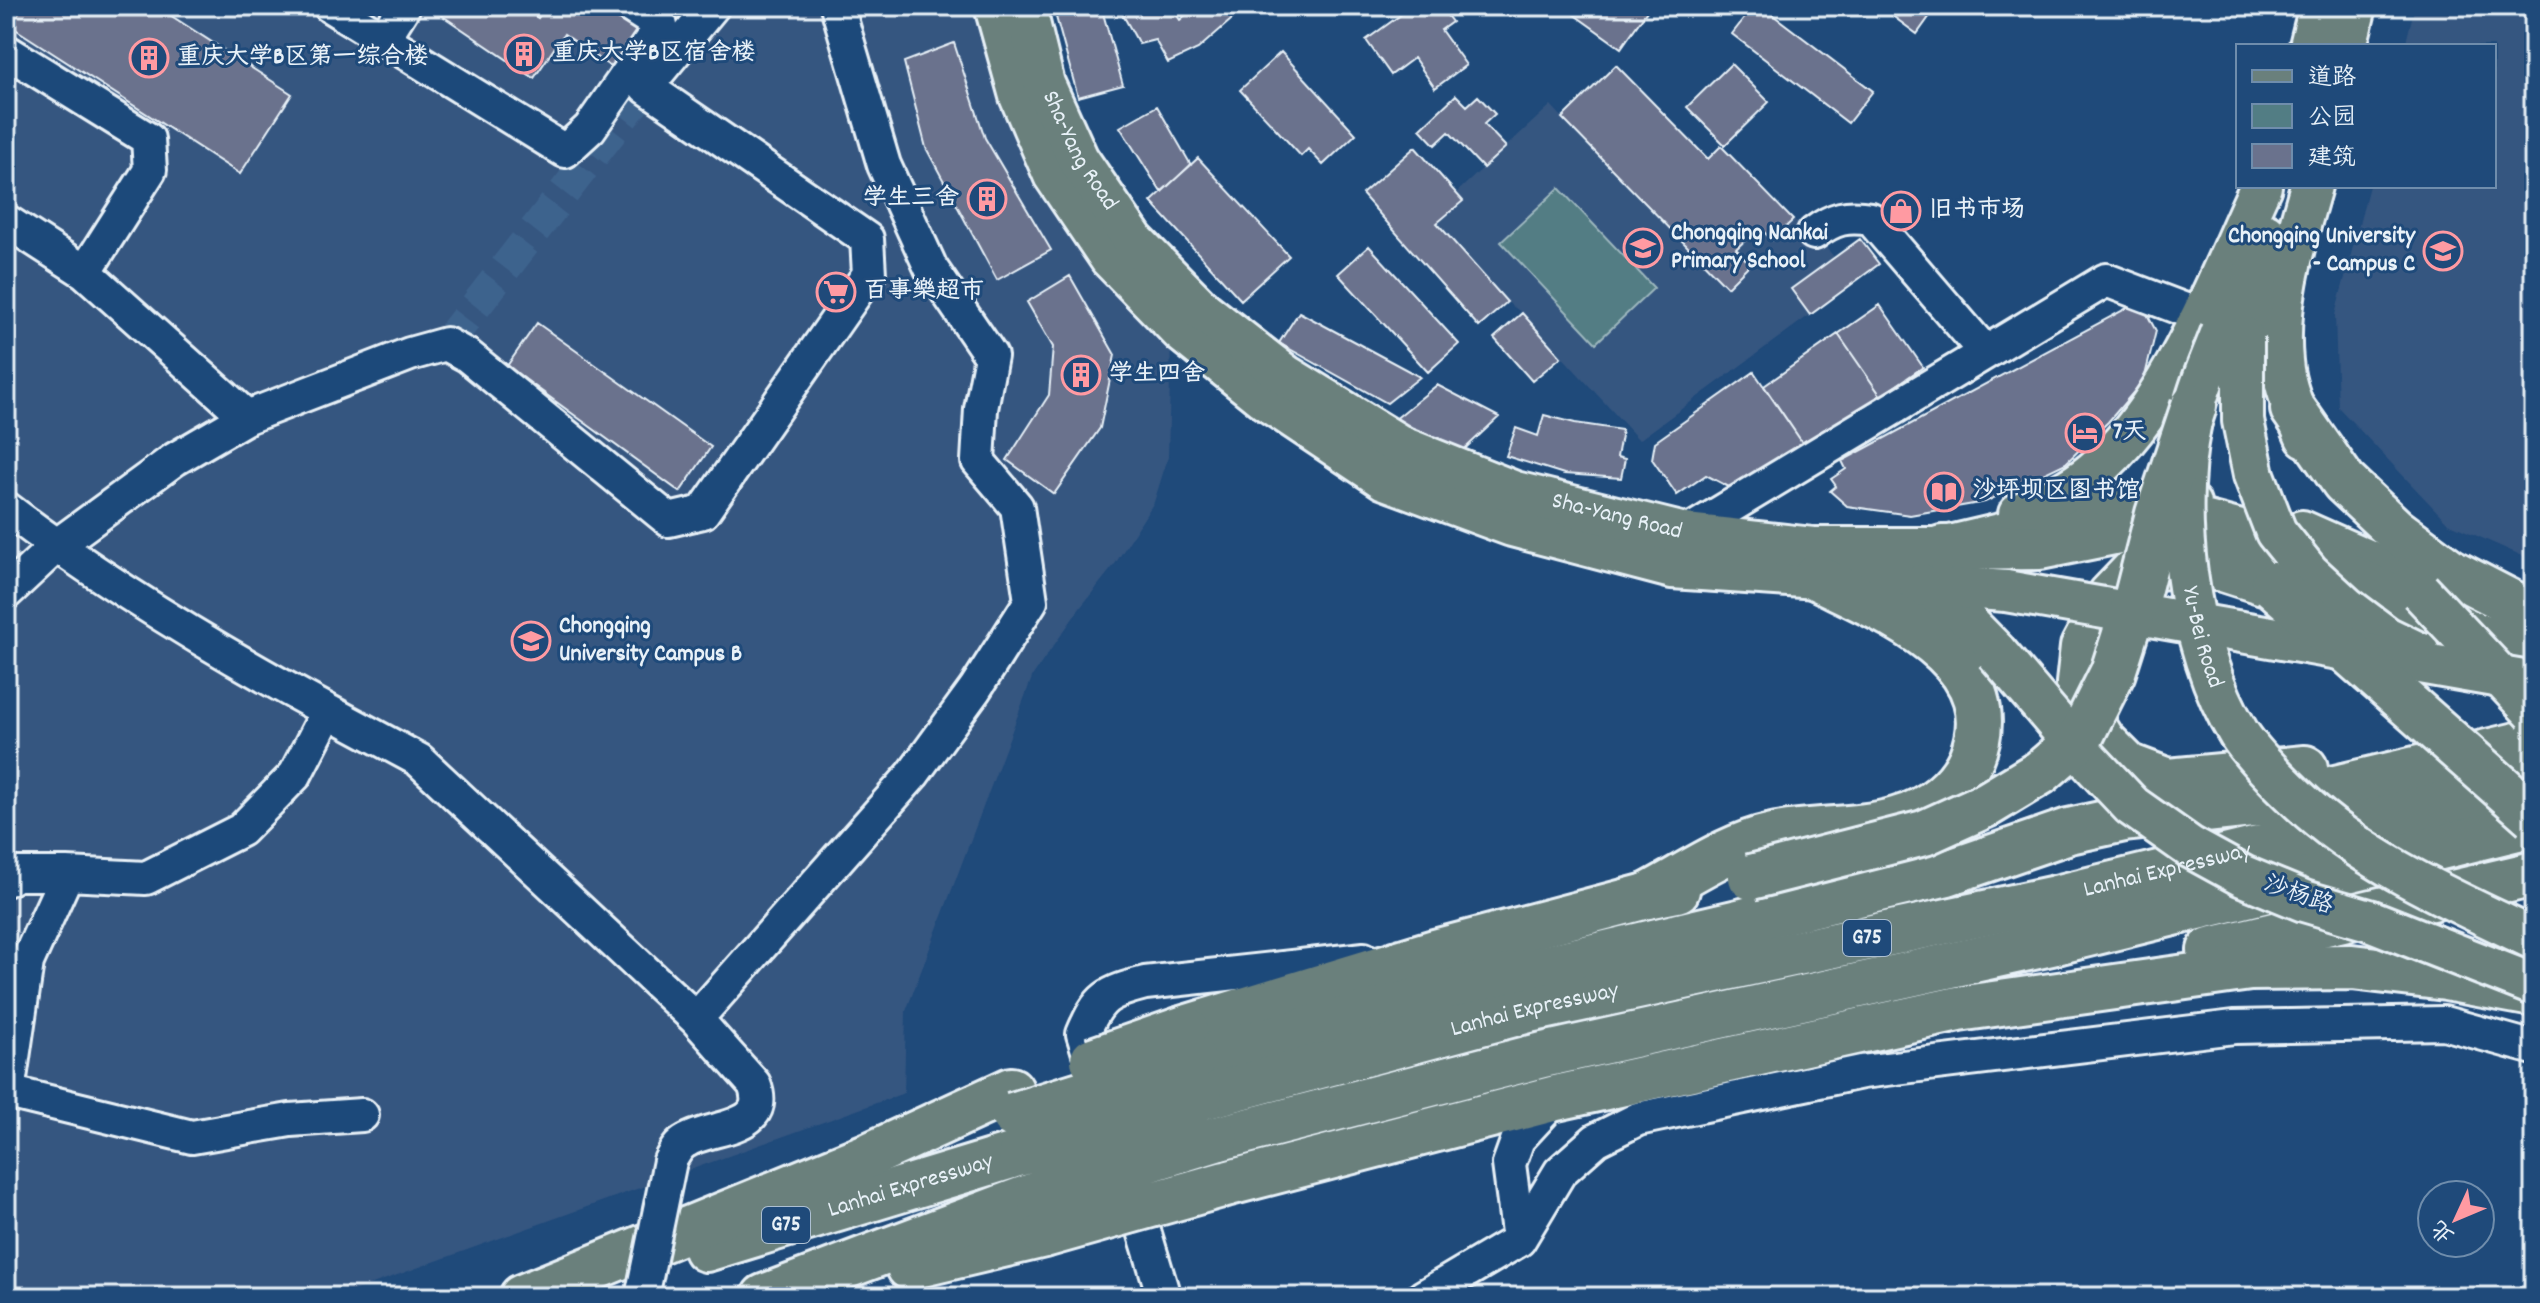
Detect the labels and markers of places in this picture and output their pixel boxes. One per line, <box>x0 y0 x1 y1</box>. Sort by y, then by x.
building icon: 重庆大学B区宿舍楼 <box>503 33 545 75</box>
building icon: 重庆大学B区第一综合楼 <box>128 37 170 79</box>
place label: 重庆大学B区宿舍楼 <box>552 37 755 71</box>
place label: 重庆大学B区第一综合楼 <box>177 41 428 75</box>
building icon: 学生三舍 <box>966 178 1008 220</box>
place label: 学生三舍 <box>863 182 959 216</box>
shop icon: 旧书市场 <box>1880 190 1922 232</box>
place label: 旧书市场 <box>1929 194 2025 228</box>
place label: Chongqing Nankai Primary School <box>1671 217 1829 279</box>
place label: Chongqing University - Campus C <box>2228 220 2416 282</box>
school or university icon: Chongqing Nankai Primary School <box>1622 227 1664 269</box>
school or university icon: Chongqing University - Campus C <box>2422 230 2464 272</box>
supermarket icon: 百事樂超市 <box>815 271 857 313</box>
place label: 百事樂超市 <box>864 275 984 309</box>
building icon: 学生四舍 <box>1060 354 1102 396</box>
place label: 学生四舍 <box>1109 358 1205 392</box>
hotel icon: 7天 <box>2064 412 2106 454</box>
place label: 7天 <box>2113 416 2146 450</box>
library icon: 沙坪坝区图书馆 <box>1923 471 1965 513</box>
place label: 沙坪坝区图书馆 <box>1972 475 2140 509</box>
place label: Chongqing University Campus B <box>559 610 742 672</box>
school or university icon: Chongqing University Campus B <box>510 620 552 662</box>

